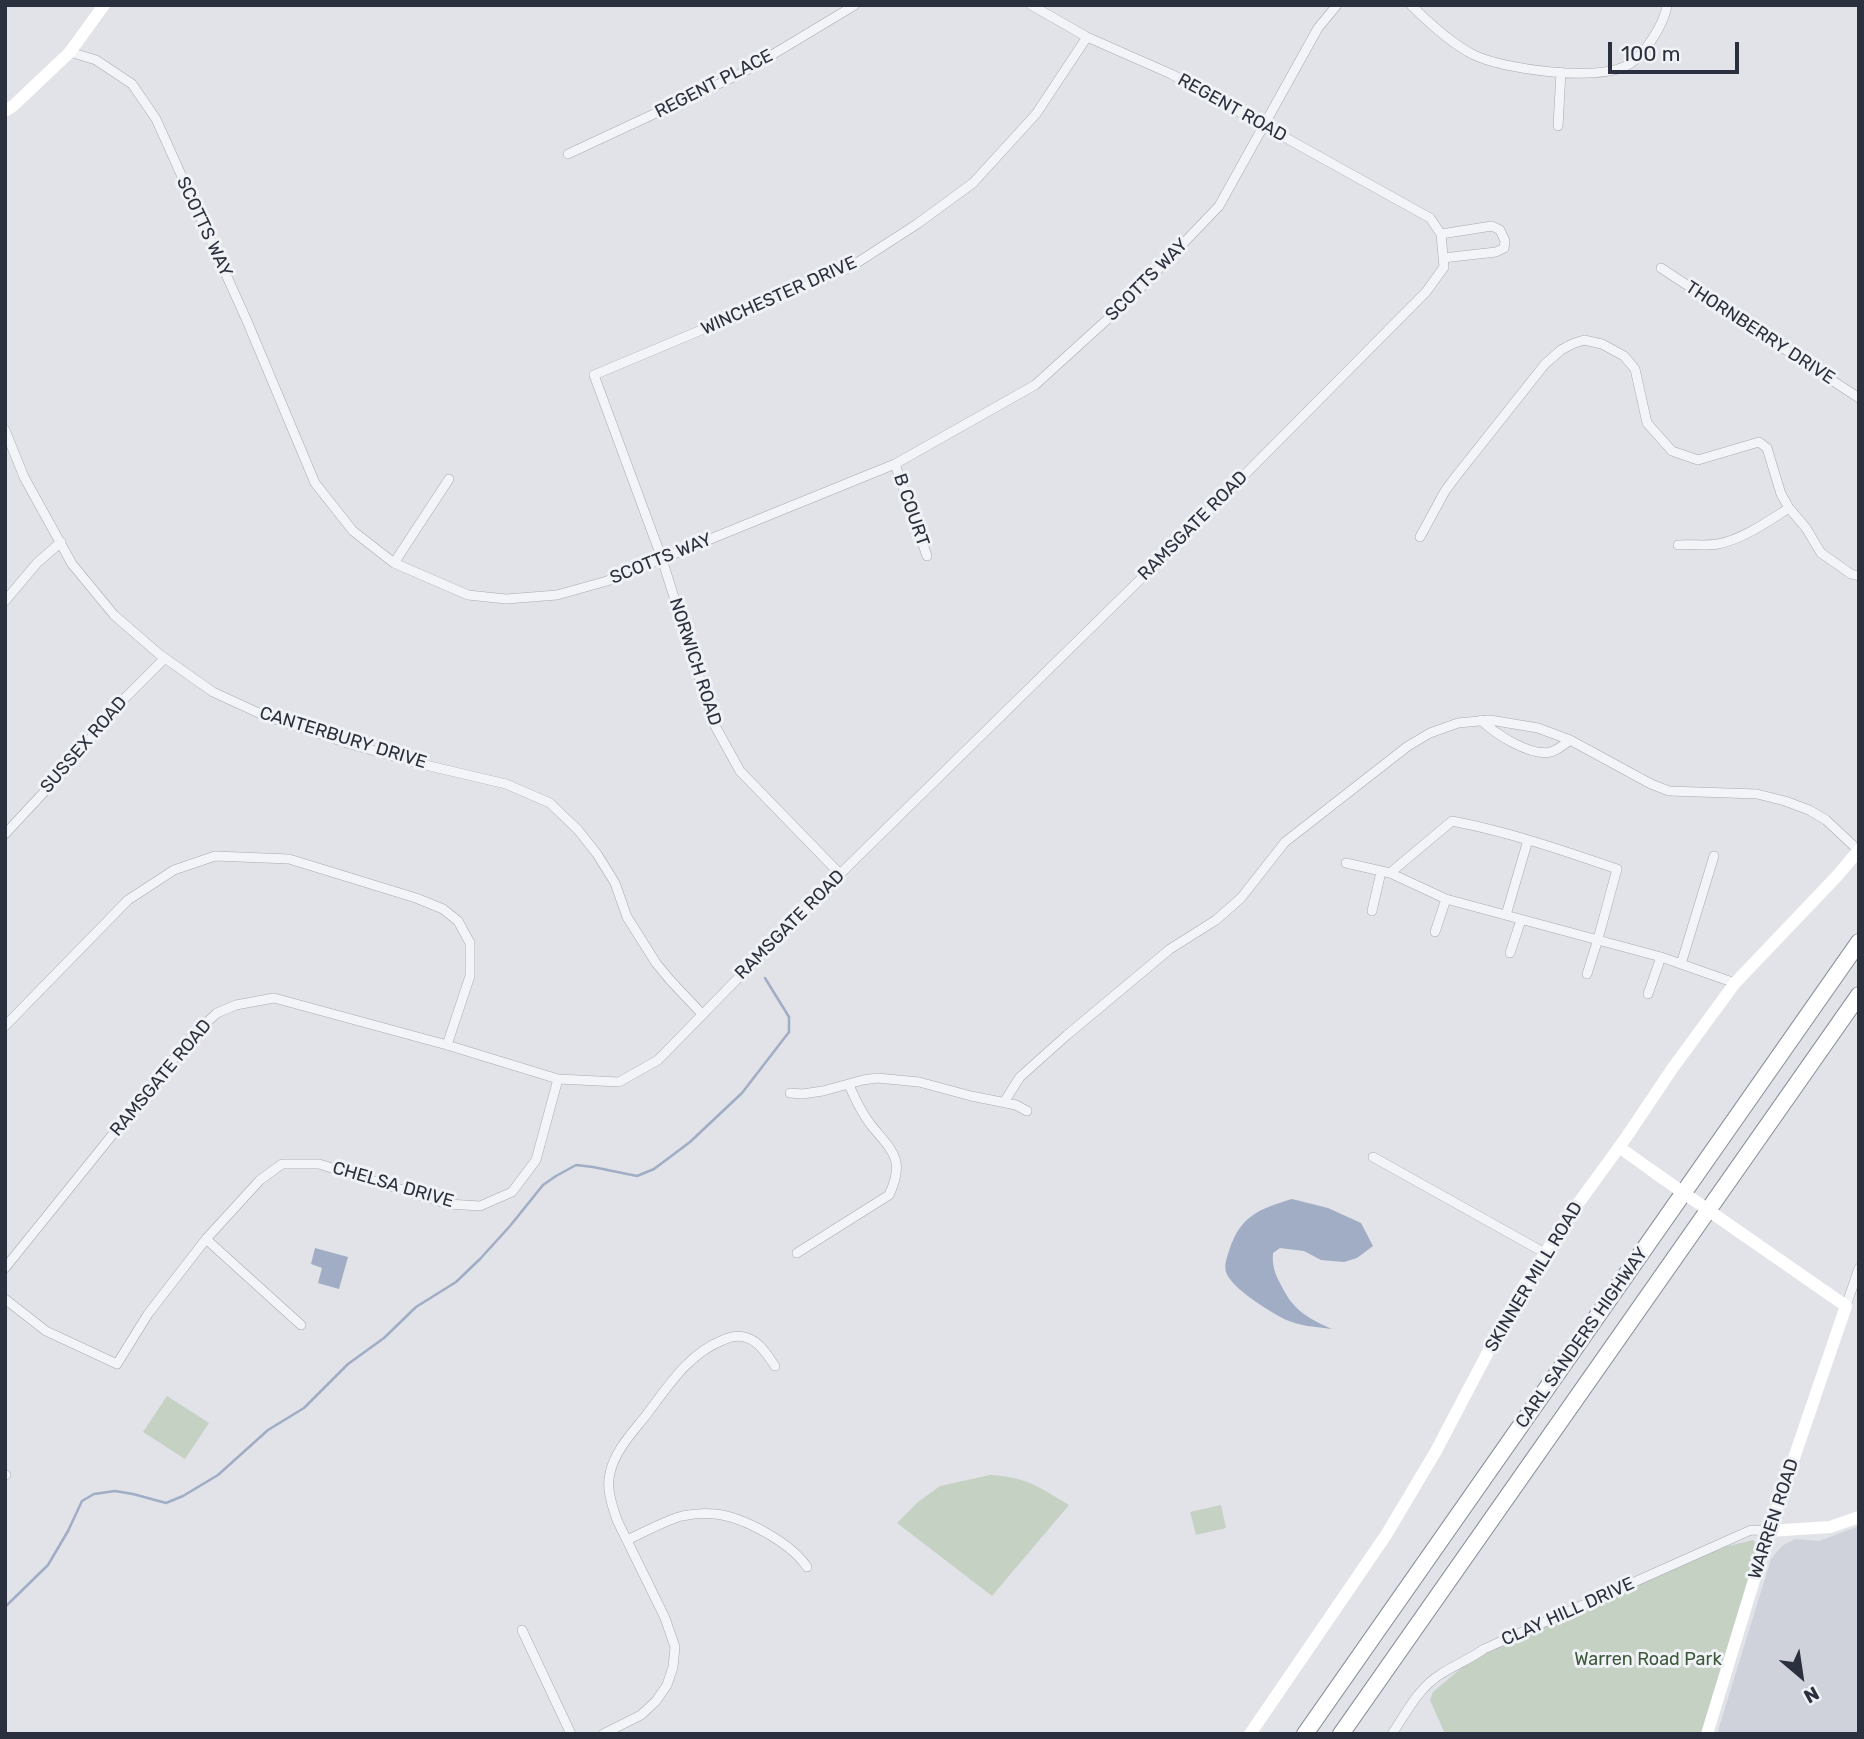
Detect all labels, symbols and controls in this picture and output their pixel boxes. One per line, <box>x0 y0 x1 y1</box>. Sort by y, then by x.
scale bar <box>1612 28 1743 72</box>
text: 100 m <box>1621 41 1680 66</box>
street label: REGENT PLACE <box>651 45 777 123</box>
street label: REGENT ROAD <box>1174 69 1290 147</box>
street label: SCOTTS WAY <box>171 174 237 280</box>
street label: SCOTTS WAY <box>1101 234 1193 326</box>
street label: WINCHESTER DRIVE <box>698 252 860 340</box>
street label: THORNBERRY DRIVE <box>1681 277 1839 389</box>
street label: RAMSGATE ROAD <box>1134 467 1252 585</box>
street label: B COURT <box>889 471 933 549</box>
street label: SCOTTS WAY <box>607 529 715 589</box>
street label: NORWICH ROAD <box>664 595 726 729</box>
street label: SUSSEX ROAD <box>36 692 132 798</box>
street label: CANTERBURY DRIVE <box>257 702 429 774</box>
street label: RAMSGATE ROAD <box>731 866 849 984</box>
street label: RAMSGATE ROAD <box>106 1015 216 1141</box>
street label: CHELSA DRIVE <box>330 1157 456 1213</box>
street label: SKINNER MILL ROAD <box>1481 1198 1587 1356</box>
street label: CARL SANDERS HIGHWAY <box>1511 1243 1653 1433</box>
street label: WARREN ROAD <box>1744 1456 1804 1582</box>
street label: CLAY HILL DRIVE <box>1498 1573 1638 1651</box>
north arrow <box>1766 1641 1836 1711</box>
park label: Warren Road Park <box>1574 1649 1722 1671</box>
text: N <box>1800 1681 1823 1708</box>

